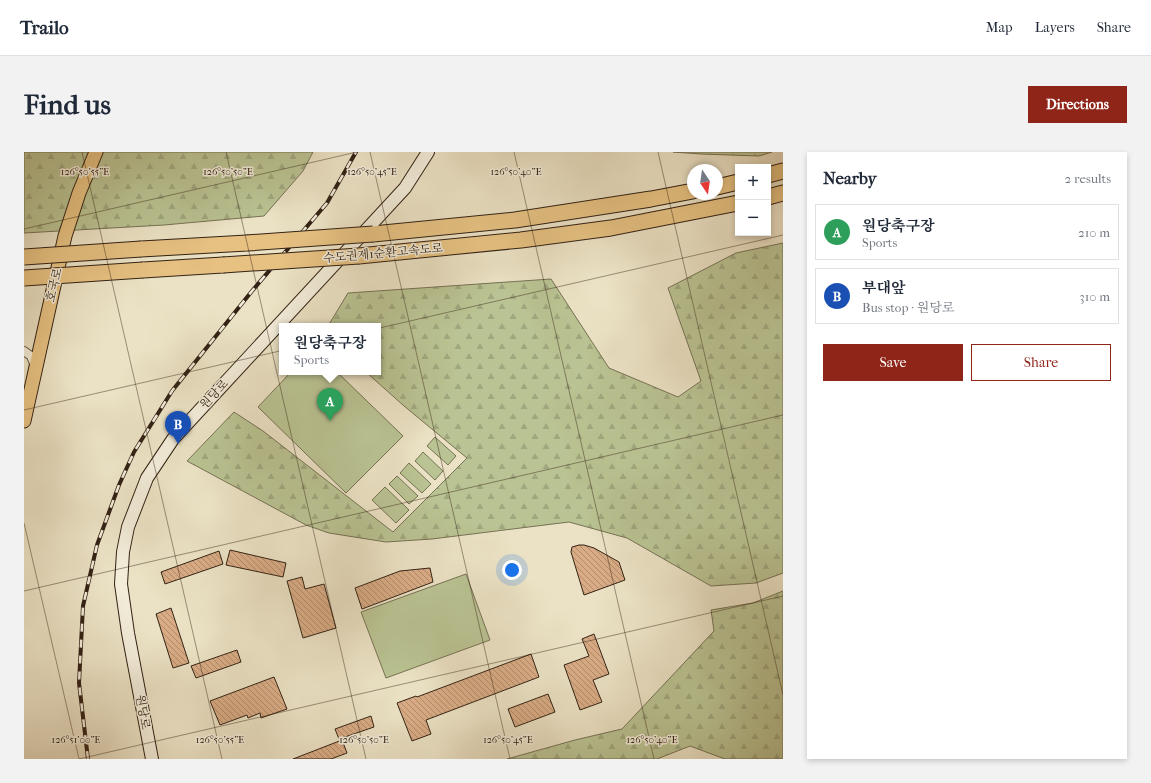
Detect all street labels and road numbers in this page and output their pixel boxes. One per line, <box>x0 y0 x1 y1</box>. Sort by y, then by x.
street label: 수도권제1순환고속도로 <box>323 241 444 265</box>
street label: 호국로 <box>43 266 65 304</box>
street label: 원당로 <box>197 376 231 411</box>
street label: 원당로 <box>133 694 153 731</box>

